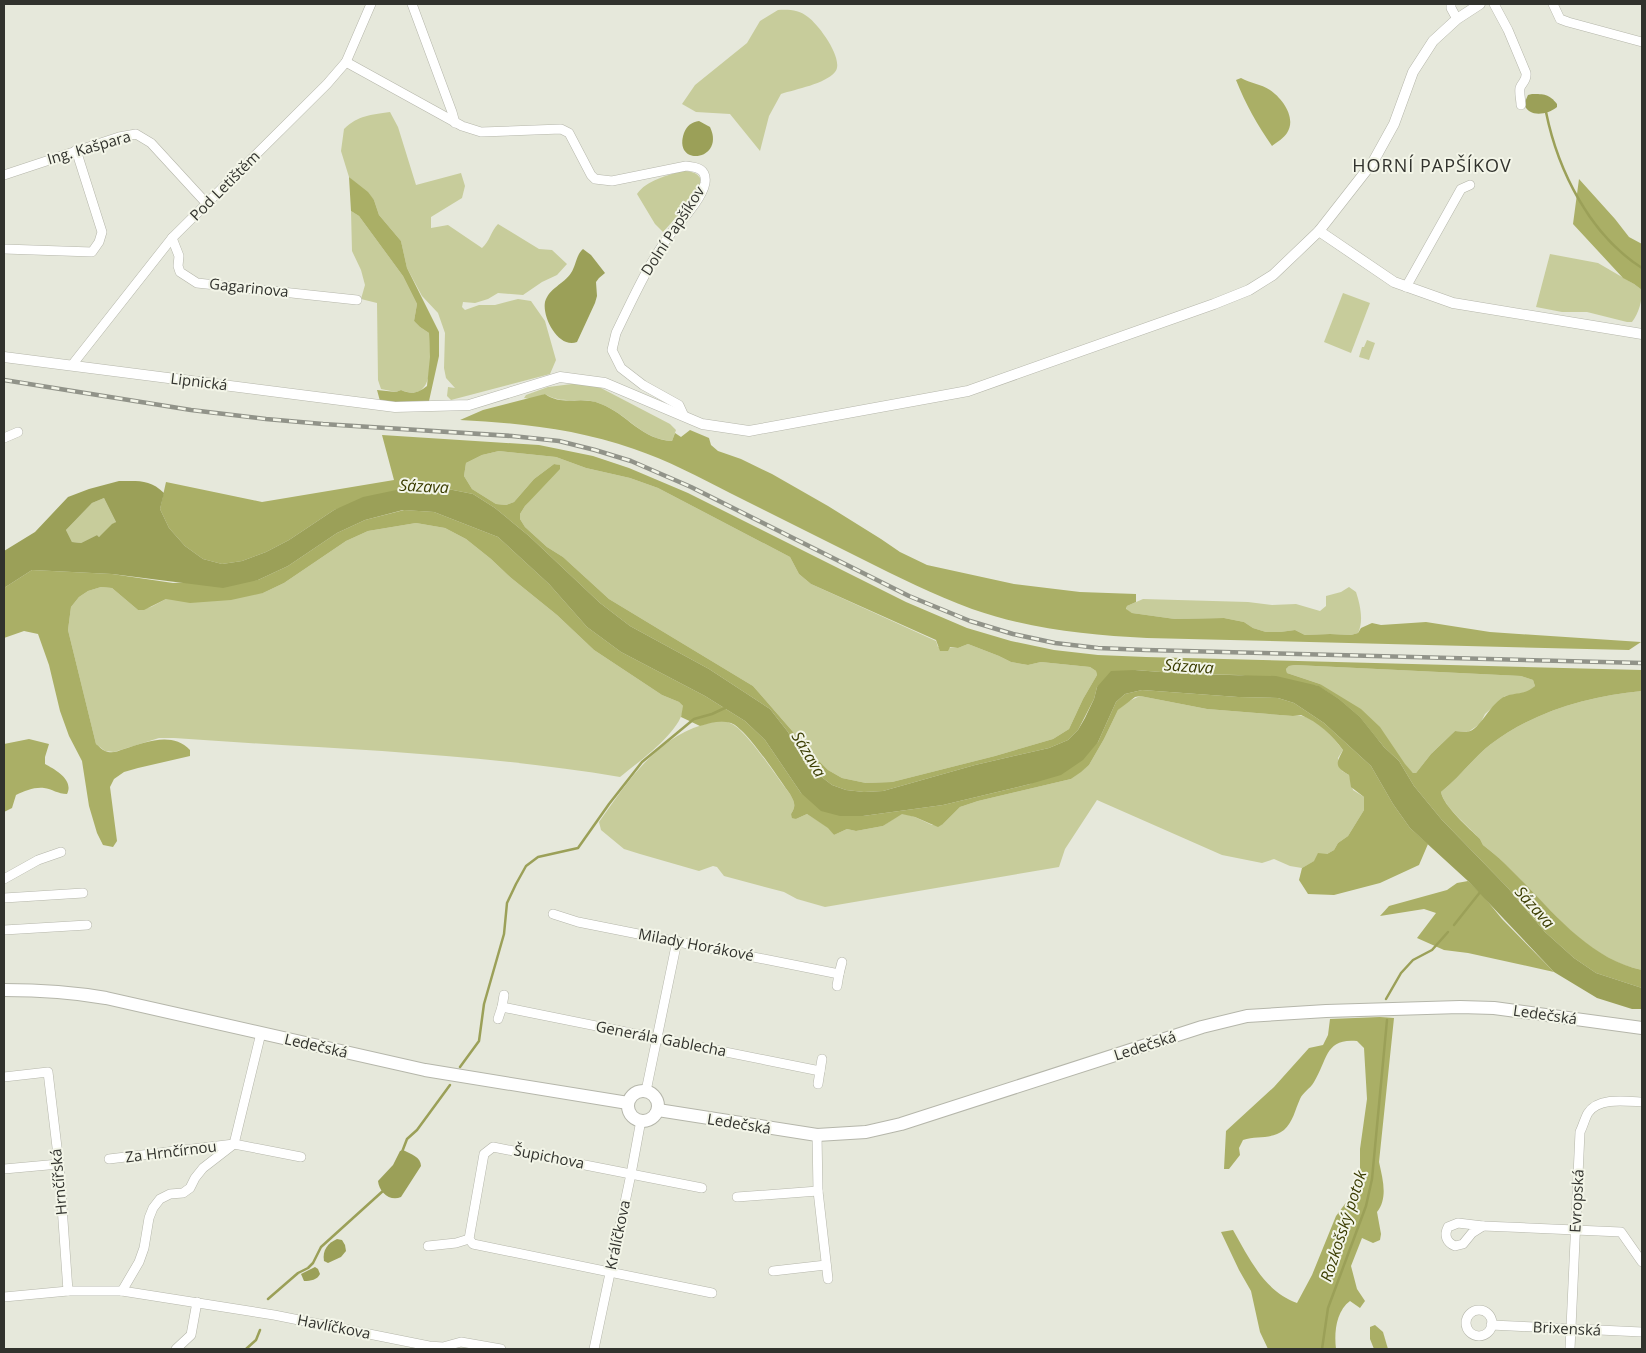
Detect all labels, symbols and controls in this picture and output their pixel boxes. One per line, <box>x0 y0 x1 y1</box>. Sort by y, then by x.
street label: Ing. Kašpara <box>45 126 133 169</box>
street label: Pod Letištěm <box>185 146 264 225</box>
district label: HORNÍ PAPŠÍKOV <box>1352 153 1512 177</box>
street label: Dolní Papšíkov <box>636 182 709 279</box>
street label: Gagarinova <box>208 273 290 301</box>
street label: Lipnická <box>170 368 229 394</box>
water label: Sázava <box>399 474 449 498</box>
water label: Sázava <box>1163 653 1215 679</box>
water label: Sázava <box>787 727 831 781</box>
water label: Sázava <box>1510 881 1560 933</box>
street label: Milady Horákové <box>637 923 756 965</box>
street label: Ledečská <box>1512 1000 1578 1028</box>
street label: Generála Gablecha <box>594 1016 728 1061</box>
street label: Ledečská <box>1111 1026 1178 1065</box>
street label: Ledečská <box>283 1028 350 1062</box>
street label: Ledečská <box>706 1108 773 1138</box>
street label: Za Hrnčírnou <box>124 1135 218 1167</box>
street label: Šupichova <box>512 1139 586 1173</box>
street label: Hrnčířská <box>45 1148 71 1216</box>
water label: Rozkošský potok <box>1315 1167 1372 1284</box>
street label: Evropská <box>1564 1169 1588 1233</box>
street label: Králíčkova <box>600 1198 634 1272</box>
street label: Havlíčkova <box>296 1309 373 1343</box>
street label: Brixenská <box>1532 1316 1602 1340</box>

